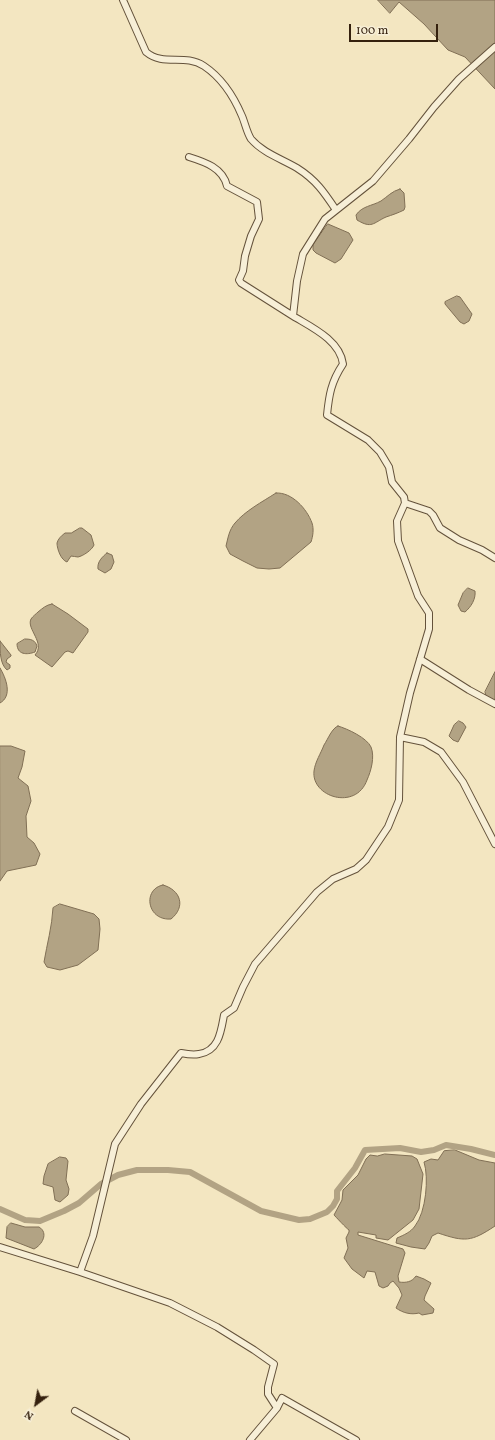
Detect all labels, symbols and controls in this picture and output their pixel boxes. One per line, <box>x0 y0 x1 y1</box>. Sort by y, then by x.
scale bar <box>351 16 440 42</box>
text: 100 m <box>356 23 388 39</box>
north arrow <box>16 1384 56 1424</box>
text: N <box>22 1406 37 1423</box>

